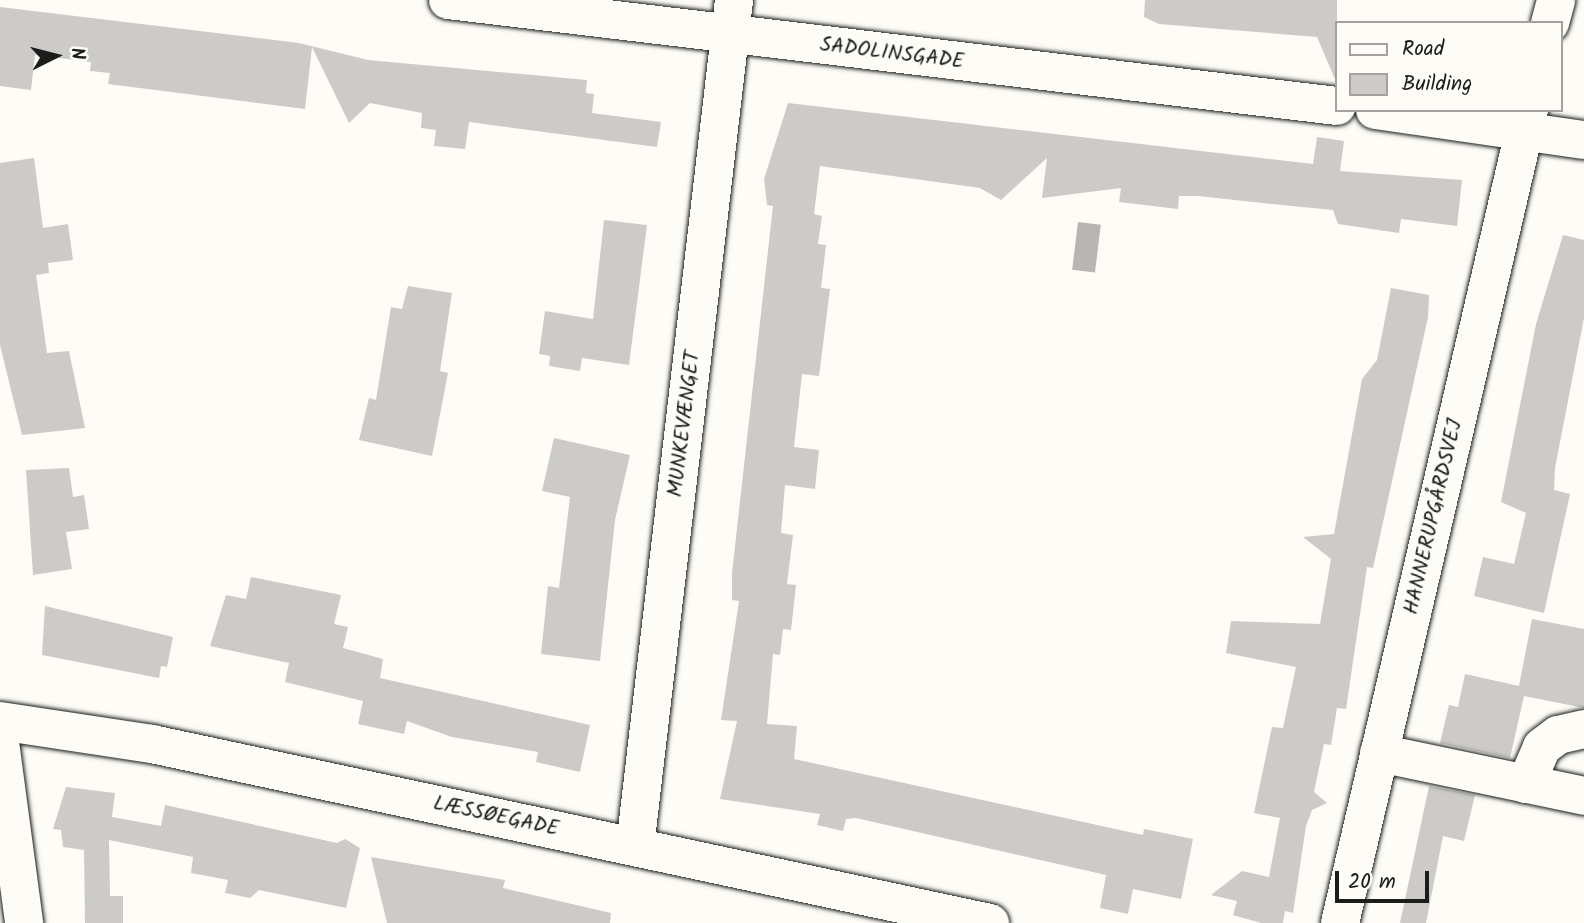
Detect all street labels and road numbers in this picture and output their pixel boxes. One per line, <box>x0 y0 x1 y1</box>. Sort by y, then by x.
street label: SADOLINSGADE <box>818 33 966 75</box>
street label: MUNKEVÆNGET <box>664 349 706 499</box>
street label: HANNERUPGÅRDSVEJ <box>1399 417 1469 617</box>
street label: LÆSSØEGADE <box>431 791 561 843</box>

